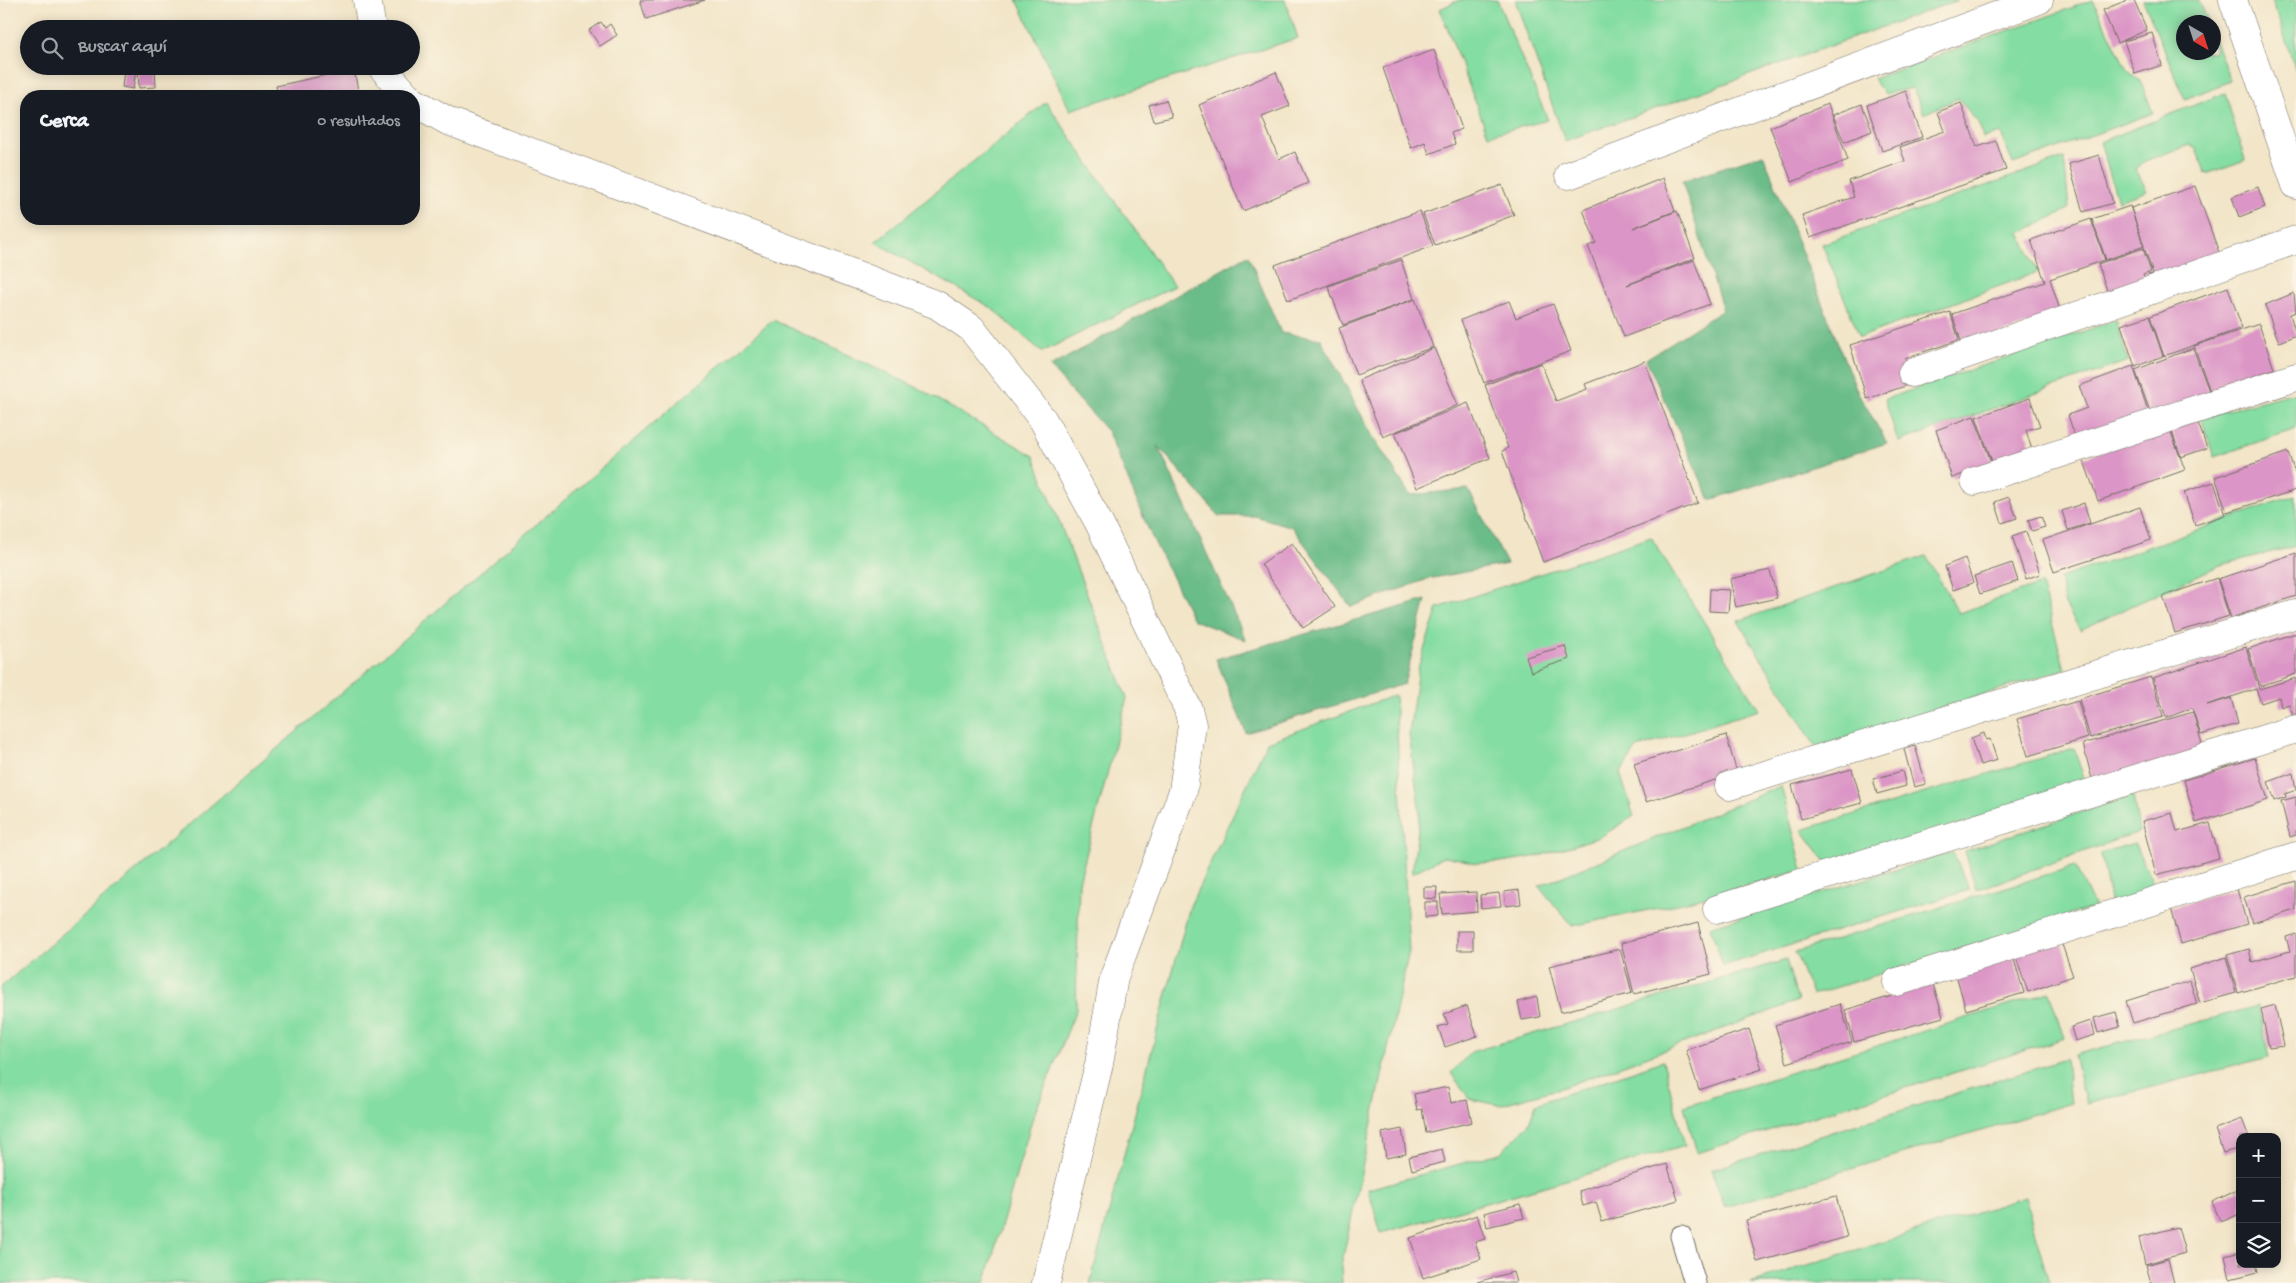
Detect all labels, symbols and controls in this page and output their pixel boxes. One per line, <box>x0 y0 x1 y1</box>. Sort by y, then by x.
north arrow <box>2176 15 2221 60</box>
search box <box>20 20 420 75</box>
icon: search <box>38 34 66 62</box>
text: Buscar aquí <box>78 36 167 59</box>
text: Cerca <box>40 110 88 135</box>
text: 0 resultados <box>317 113 400 132</box>
map controls <box>2236 1133 2281 1268</box>
button: + <box>2236 1133 2281 1178</box>
button: − <box>2236 1178 2281 1223</box>
button: layers <box>2236 1223 2281 1268</box>

